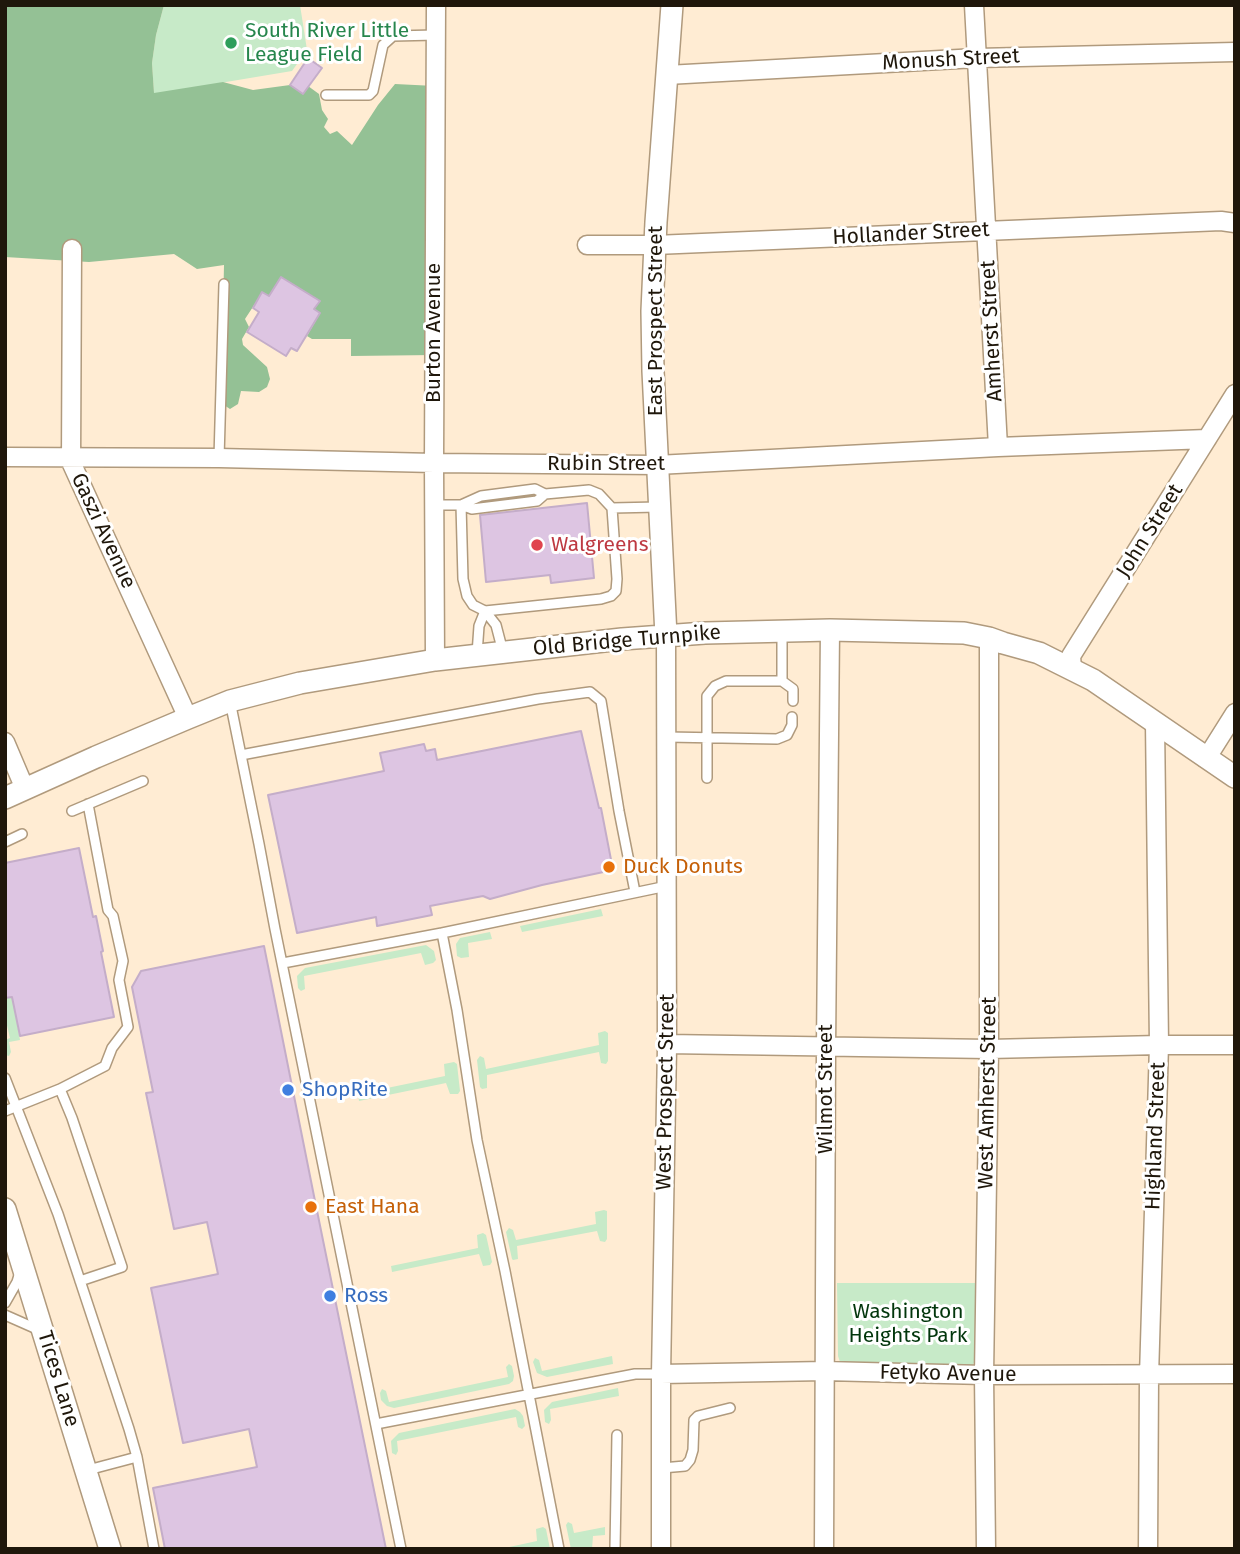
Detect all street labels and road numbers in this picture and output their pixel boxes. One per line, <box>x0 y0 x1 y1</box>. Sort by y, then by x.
street label: Monush Street <box>882 44 1020 76</box>
street label: Hollander Street <box>832 217 990 251</box>
street label: East Prospect Street <box>643 226 669 416</box>
street label: Amherst Street <box>976 260 1008 402</box>
street label: Burton Avenue <box>421 263 447 403</box>
street label: Rubin Street <box>547 451 665 477</box>
street label: Gaszi Avenue <box>65 469 141 593</box>
street label: John Street <box>1111 479 1189 583</box>
street label: Old Bridge Turnpike <box>532 620 722 662</box>
street label: West Prospect Street <box>652 993 680 1191</box>
street label: West Amherst Street <box>974 996 1002 1190</box>
street label: Wilmot Street <box>813 1024 839 1154</box>
street label: Highland Street <box>1141 1061 1171 1211</box>
street label: Tices Lane <box>32 1328 84 1430</box>
street label: Fetyko Avenue <box>879 1360 1017 1388</box>

